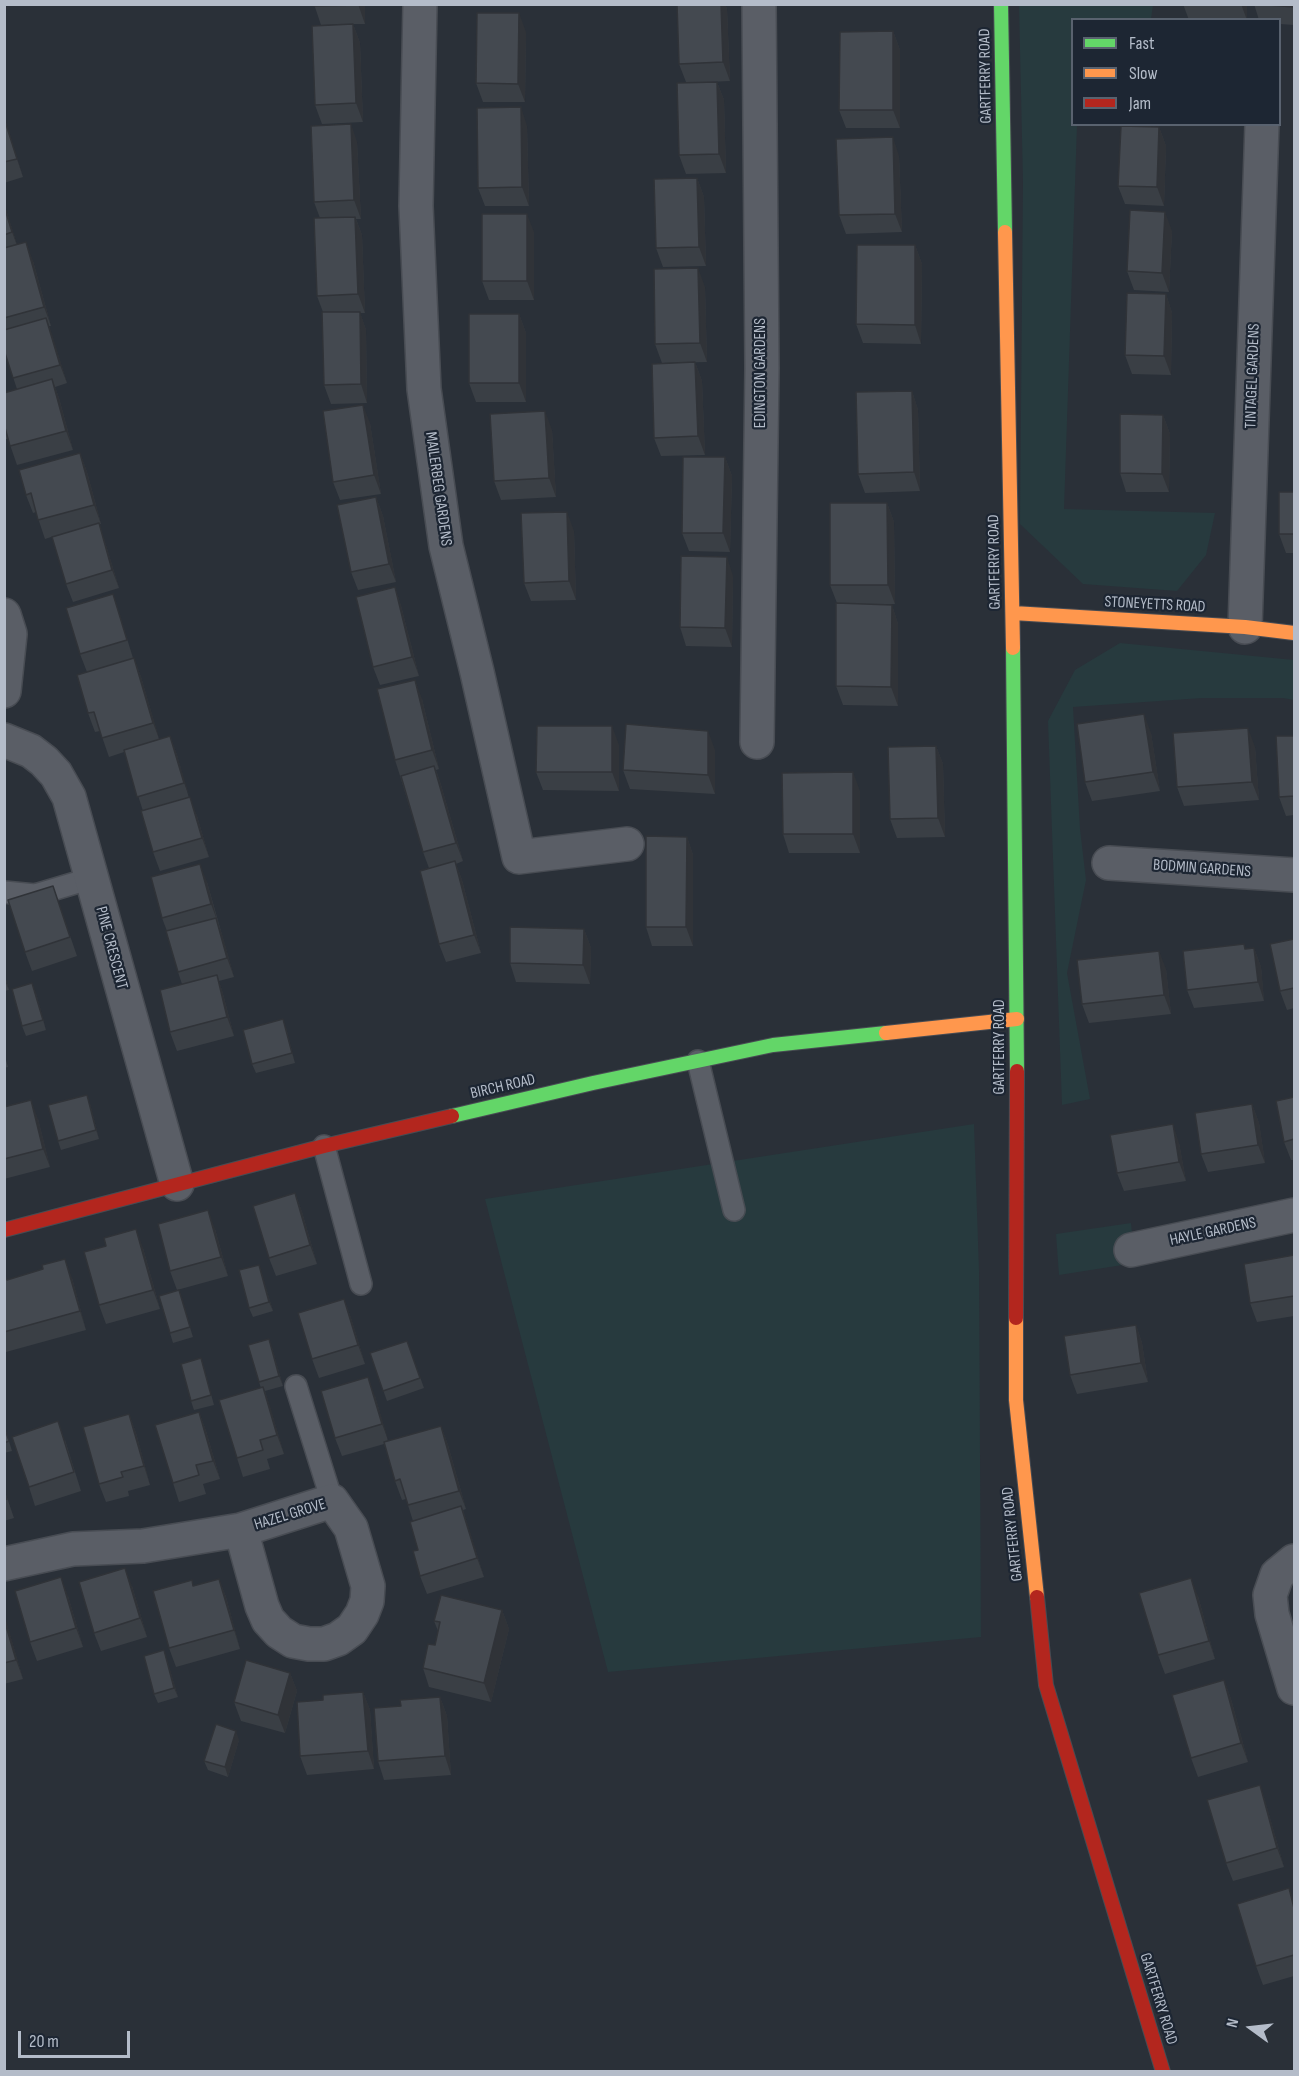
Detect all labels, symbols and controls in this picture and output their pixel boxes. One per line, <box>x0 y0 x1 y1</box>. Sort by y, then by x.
legend <box>1071 18 1281 126</box>
street label: GARTFERRY ROAD <box>976 28 996 124</box>
text: Fast <box>1129 33 1154 54</box>
text: Slow <box>1129 63 1158 84</box>
text: Jam <box>1129 93 1151 114</box>
street label: EDINGTON GARDENS <box>751 318 771 428</box>
street label: TINTAGEL GARDENS <box>1242 323 1264 429</box>
street label: MAILERBEG GARDENS <box>420 431 456 547</box>
street label: GARTFERRY ROAD <box>985 514 1005 610</box>
street label: STONEYETTS ROAD <box>1104 593 1206 617</box>
street label: BODMIN GARDENS <box>1152 856 1252 882</box>
street label: PINE CRESCENT <box>91 905 131 991</box>
street label: GARTFERRY ROAD <box>990 999 1010 1095</box>
street label: BIRCH ROAD <box>469 1070 537 1104</box>
street label: HAYLE GARDENS <box>1168 1213 1258 1251</box>
street label: GARTFERRY ROAD <box>998 1486 1028 1582</box>
street label: HAZEL GROVE <box>252 1495 328 1535</box>
street label: GARTFERRY ROAD <box>1135 1951 1181 2047</box>
north arrow <box>1221 1998 1281 2058</box>
text: N <box>1223 2017 1243 2030</box>
scale bar <box>21 2019 134 2057</box>
text: 20 m <box>29 2031 59 2052</box>

